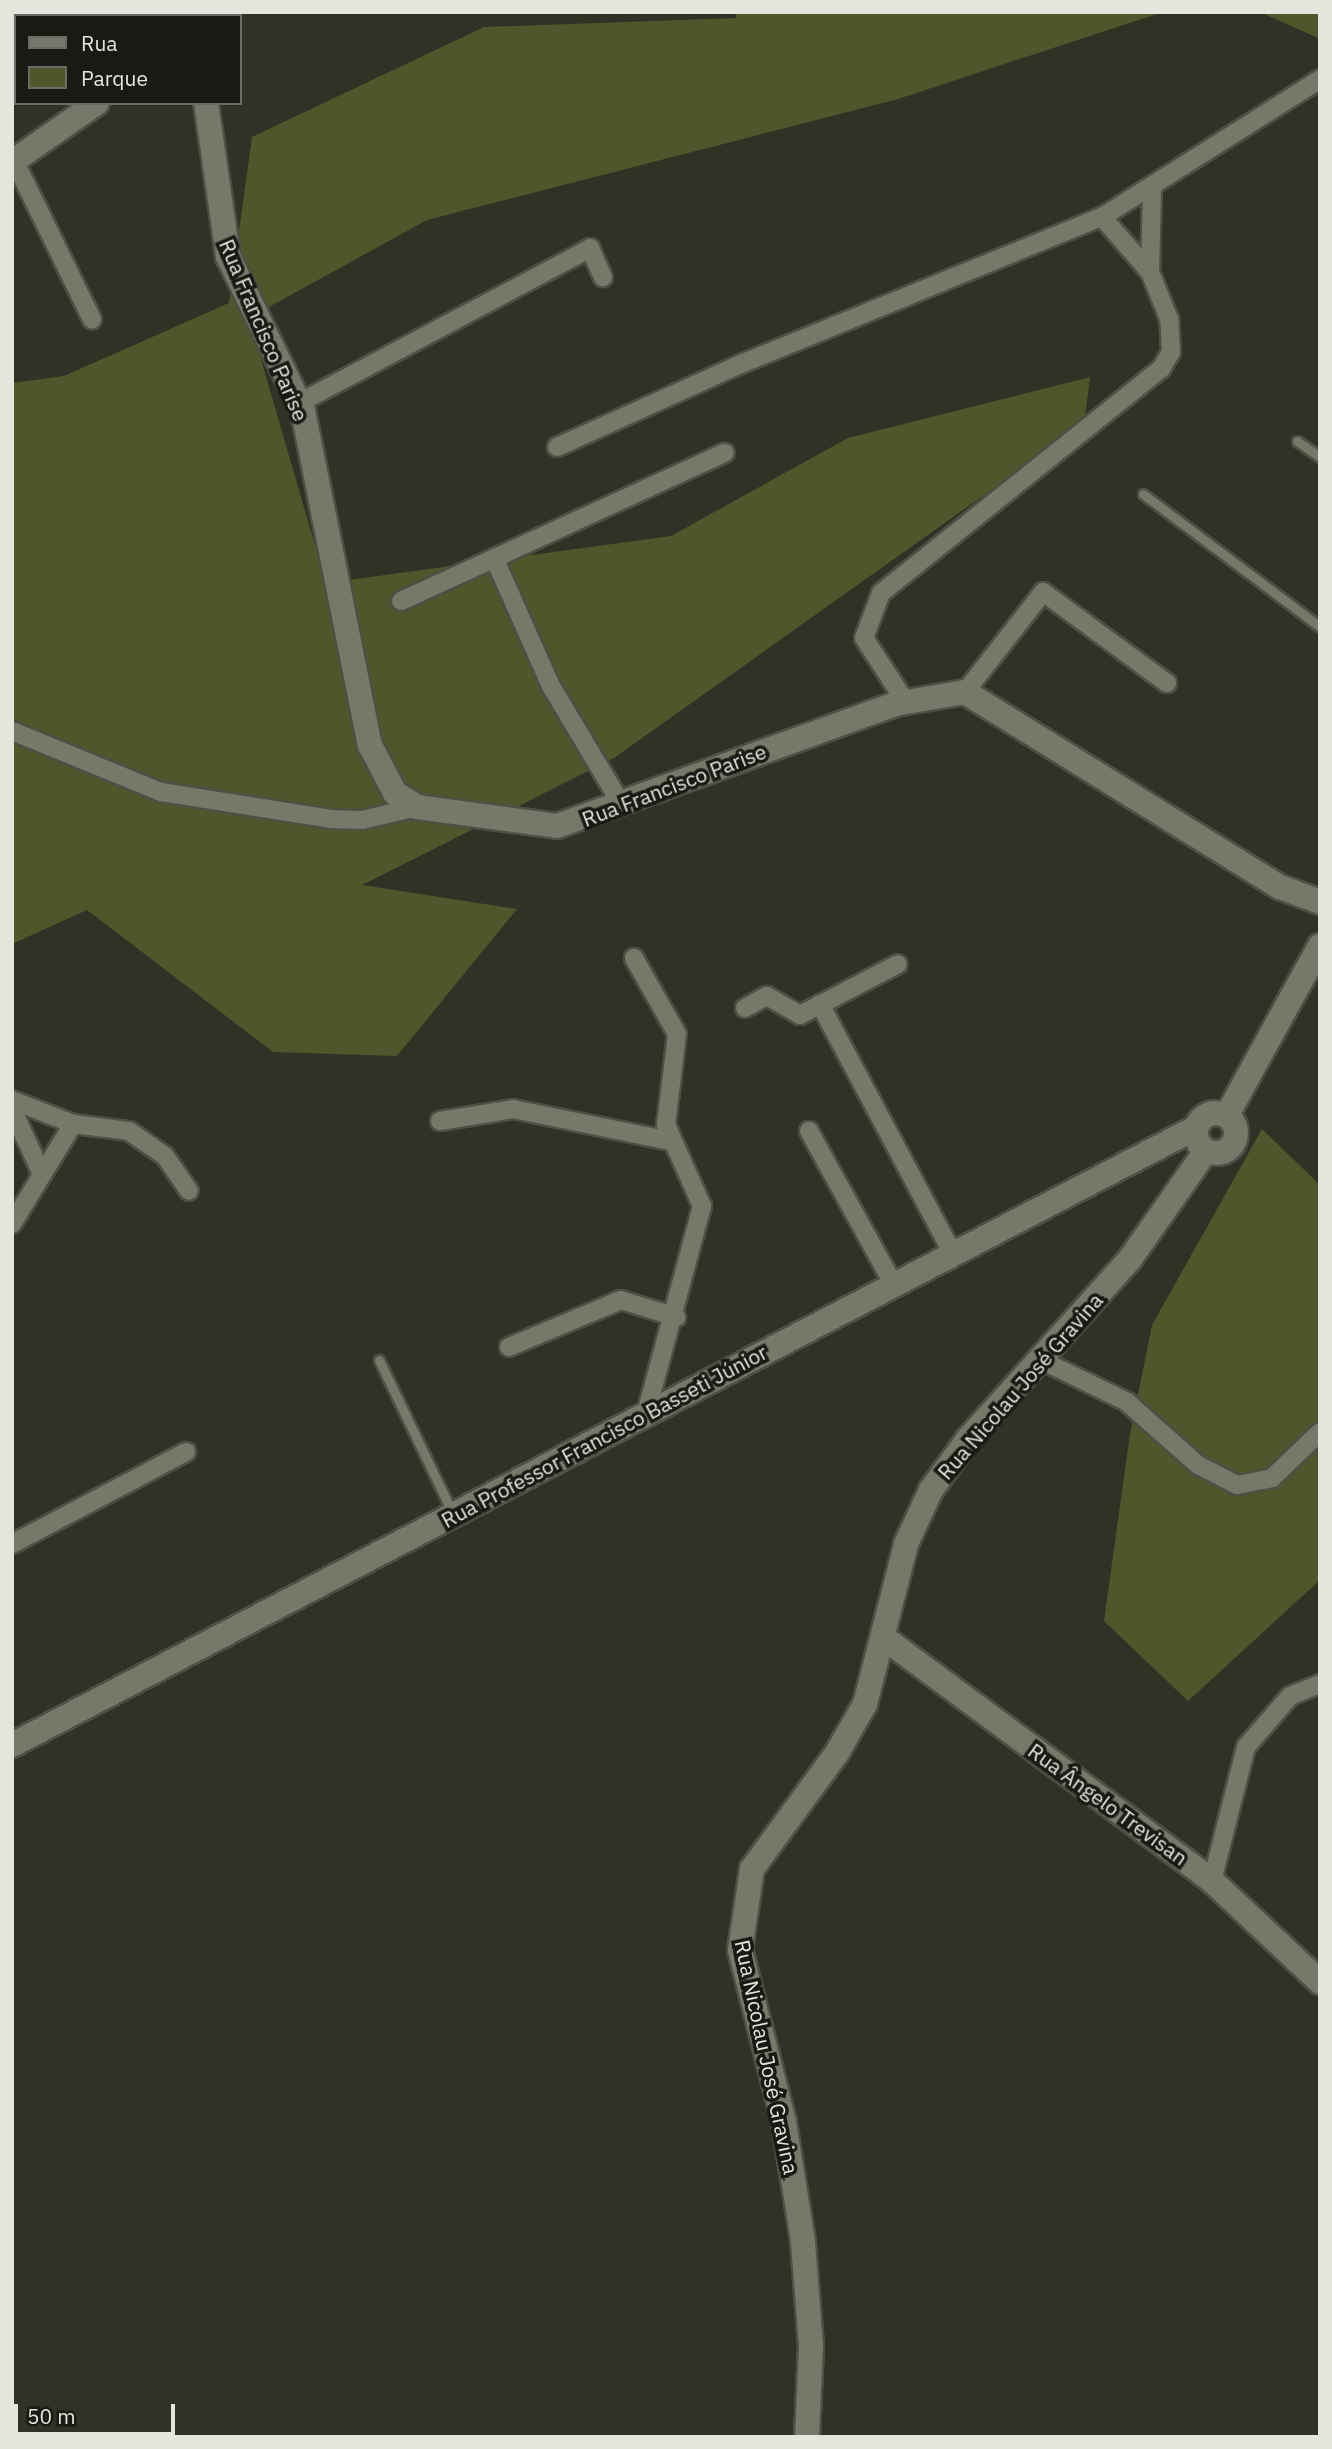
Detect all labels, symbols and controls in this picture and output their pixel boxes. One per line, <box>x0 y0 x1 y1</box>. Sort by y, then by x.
legend <box>14 14 242 105</box>
text: Rua <box>81 29 118 57</box>
text: Parque <box>81 64 148 92</box>
street label: Rua Francisco Parise <box>214 235 314 425</box>
street label: Rua Francisco Parise <box>578 738 770 832</box>
street label: Rua Nicolau José Gravina <box>932 1288 1108 1484</box>
street label: Rua Professor Francisco Basseti Júnior <box>437 1339 771 1533</box>
street label: Rua Ângelo Trevisan <box>1023 1738 1193 1870</box>
street label: Rua Nicolau José Gravina <box>730 1938 804 2176</box>
scale bar <box>18 2390 178 2434</box>
text: 50 m <box>27 2402 76 2430</box>

